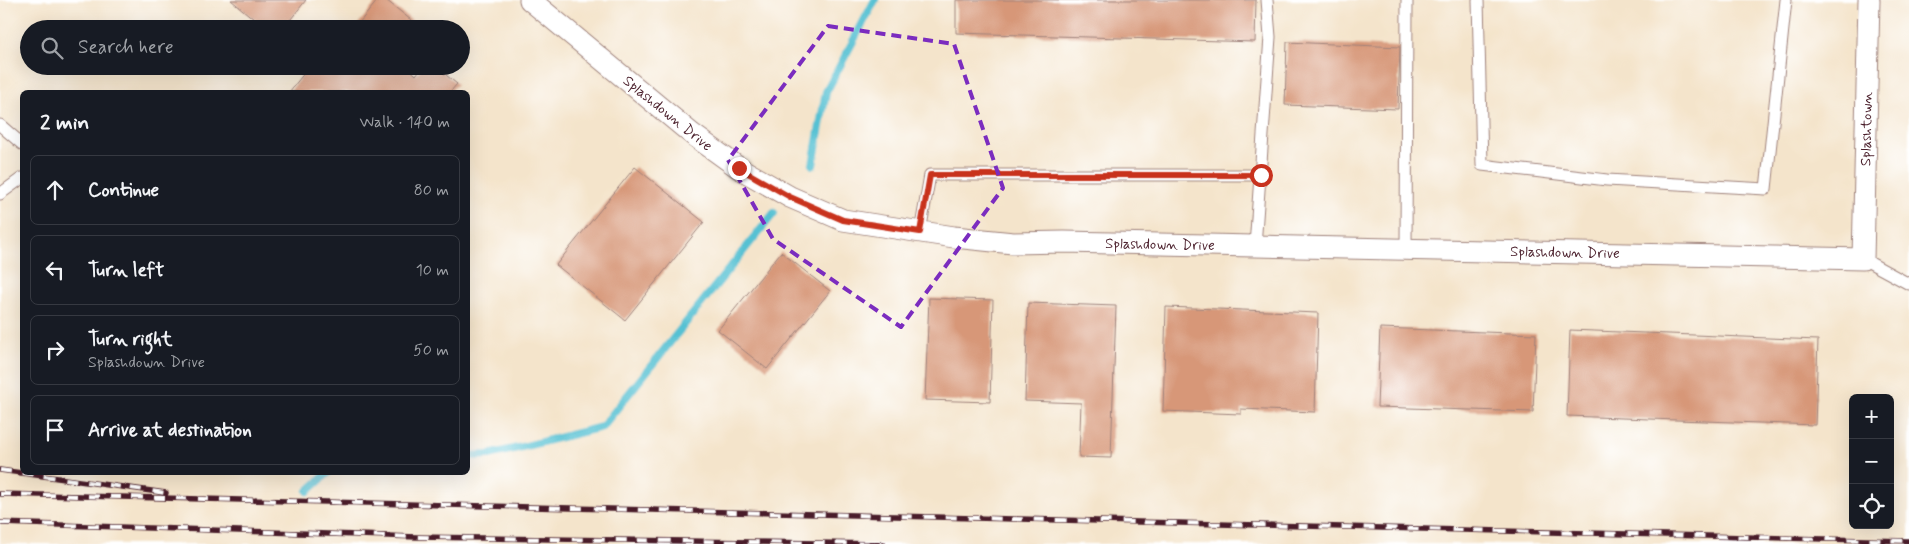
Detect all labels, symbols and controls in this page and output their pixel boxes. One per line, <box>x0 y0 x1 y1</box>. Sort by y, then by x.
search box <box>20 20 470 75</box>
icon: search <box>38 34 66 62</box>
text: Search here <box>78 35 174 60</box>
street label: Splashdown Drive <box>618 71 716 156</box>
street label: Splashtown <box>1856 92 1878 166</box>
text: 2 min <box>40 109 89 137</box>
text: Walk · 140 m <box>360 112 450 133</box>
route end <box>728 157 751 180</box>
route start <box>1250 164 1273 187</box>
icon: ahead <box>41 176 69 204</box>
text: Continue <box>88 178 159 203</box>
text: 80 m <box>414 180 449 201</box>
street label: Splashdown Drive <box>1105 234 1215 256</box>
street label: Splashdown Drive <box>1510 242 1620 264</box>
icon: left <box>41 256 69 284</box>
text: Turn left <box>88 258 164 283</box>
text: 10 m <box>416 260 449 281</box>
text: Turn right <box>88 327 172 352</box>
icon: right <box>41 336 69 364</box>
text: 50 m <box>413 340 449 361</box>
text: Splashdown Drive <box>88 352 205 373</box>
map controls <box>1849 394 1894 529</box>
button: + <box>1849 394 1894 439</box>
icon: arrive <box>41 416 69 444</box>
text: Arrive at destination <box>88 418 252 443</box>
button: − <box>1849 439 1894 484</box>
button: locate <box>1849 484 1894 529</box>

